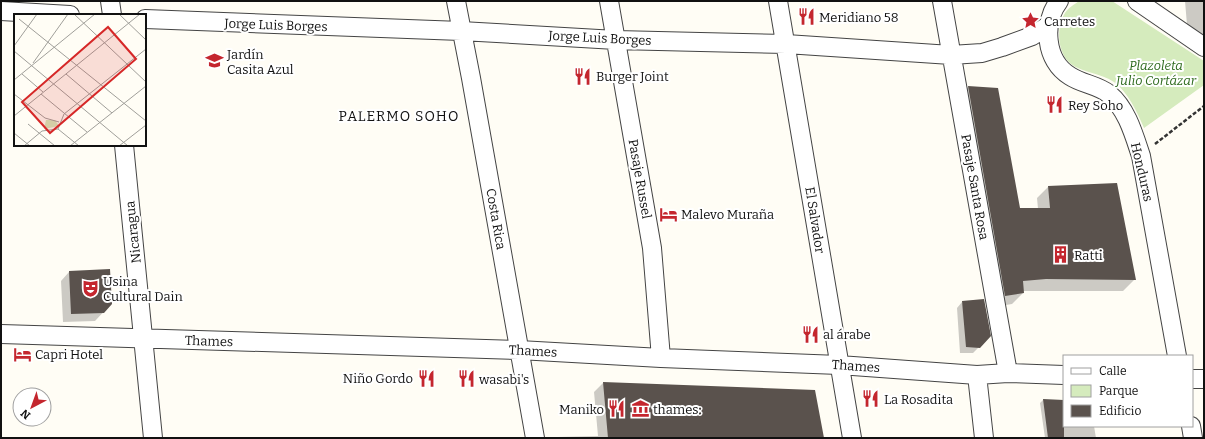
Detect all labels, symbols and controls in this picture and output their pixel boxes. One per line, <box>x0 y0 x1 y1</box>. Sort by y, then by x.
restaurant icon: Meridiano 58 <box>796 7 816 27</box>
place label: Meridiano 58 <box>819 10 899 25</box>
place icon: Carretes <box>1021 11 1041 31</box>
inset map <box>14 14 146 146</box>
place label: Carretes <box>1044 14 1095 29</box>
street label: Jorge Luis Borges <box>223 16 328 34</box>
street label: Jorge Luis Borges <box>547 28 652 48</box>
place label: Jardín Casita Azul <box>226 47 294 77</box>
school or university icon: Jardín Casita Azul <box>204 51 224 71</box>
park label: Plazoleta Julio Cortázar <box>1115 58 1197 88</box>
restaurant icon: Burger Joint <box>573 66 593 86</box>
place label: Burger Joint <box>596 69 669 84</box>
restaurant icon: Rey Soho <box>1045 95 1065 115</box>
place label: Rey Soho <box>1068 98 1123 113</box>
district label: PALERMO SOHO <box>339 108 459 125</box>
street label: Pasaje Santa Rosa <box>958 133 992 241</box>
street label: Pasaje Russel <box>626 138 654 220</box>
street label: Honduras <box>1128 141 1156 203</box>
street label: El Salvador <box>802 186 828 255</box>
street label: Costa Rica <box>483 187 509 251</box>
street label: Nicaragua <box>122 200 144 264</box>
hotel icon: Malevo Muraña <box>658 204 678 224</box>
place label: Malevo Muraña <box>681 207 774 222</box>
building icon: Ratti <box>1051 245 1071 265</box>
place label: Ratti <box>1074 248 1103 263</box>
place label: Usina Cultural Dain <box>103 274 183 304</box>
theatre icon: Usina Cultural Dain <box>80 278 100 298</box>
restaurant icon: al árabe <box>800 324 820 344</box>
place label: al árabe <box>823 327 871 342</box>
street label: Thames <box>185 333 233 349</box>
street label: Thames <box>508 342 558 360</box>
hotel icon: Capri Hotel <box>12 344 32 364</box>
place label: Capri Hotel <box>35 347 103 362</box>
legend <box>1063 355 1193 427</box>
street label: Thames <box>831 357 881 375</box>
text: Calle <box>1099 364 1127 378</box>
restaurant icon: Niño Gordo <box>416 368 436 388</box>
restaurant icon: wasabi's <box>456 369 476 389</box>
place label: Niño Gordo <box>343 371 413 386</box>
place label: wasabi's <box>478 372 529 387</box>
text: Parque <box>1099 384 1138 398</box>
north arrow <box>12 387 52 427</box>
restaurant icon: La Rosadita <box>861 389 881 409</box>
place label: La Rosadita <box>884 392 953 407</box>
restaurant icon: Maniko <box>607 399 627 419</box>
museum icon: thames: <box>630 399 650 419</box>
place label: Maniko <box>559 402 604 417</box>
place label: thames: <box>653 402 702 417</box>
text: Edificio <box>1099 404 1141 418</box>
text: N <box>18 406 33 422</box>

